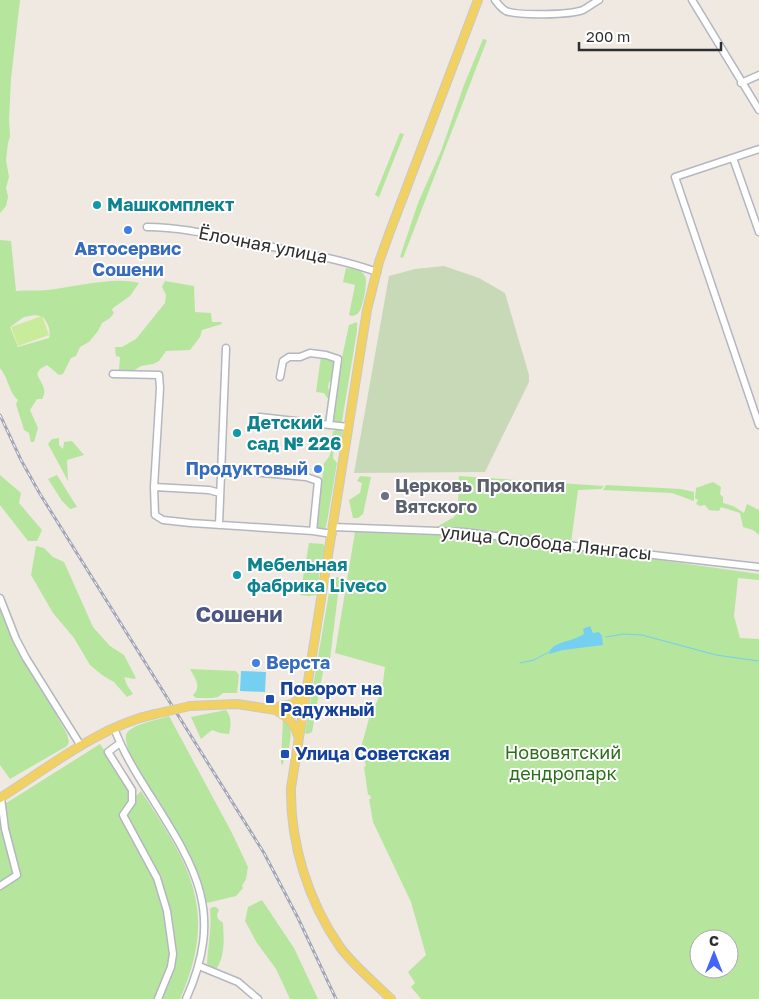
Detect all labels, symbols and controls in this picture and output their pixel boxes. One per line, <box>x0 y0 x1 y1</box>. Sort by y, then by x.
scale bar <box>579 20 722 52</box>
text: 200 m <box>586 27 630 45</box>
place label: Машкомплект <box>107 193 234 215</box>
marker: Машкомплект <box>91 199 103 211</box>
street label: Ёлочная улица <box>197 221 330 267</box>
marker: Автосервис Сошени <box>122 224 134 236</box>
place label: Автосервис Сошени <box>75 237 181 280</box>
place label: Детский сад № 226 <box>247 411 341 454</box>
marker: Детский сад № 226 <box>231 427 243 439</box>
place label: Продуктовый <box>185 457 308 479</box>
marker: Продуктовый <box>312 463 324 475</box>
place label: Церковь Прокопия Вятского <box>395 474 565 517</box>
marker: Церковь Прокопия Вятского <box>379 490 391 502</box>
street label: улица Слобода Лянгасы <box>439 520 653 564</box>
place label: Мебельная фабрика Liveco <box>247 553 387 596</box>
marker: Мебельная фабрика Liveco <box>231 569 243 581</box>
district label: Сошени <box>195 600 283 627</box>
place label: Верста <box>266 651 330 673</box>
marker: Верста <box>250 657 262 669</box>
place label: Поворот на Радужный <box>280 677 383 720</box>
marker: Поворот на Радужный <box>264 693 276 705</box>
park label: Нововятский дендропарк <box>505 741 621 784</box>
place label: Улица Советская <box>295 742 449 764</box>
marker: Улица Советская <box>279 748 291 760</box>
north arrow <box>689 929 739 979</box>
text: С <box>709 932 719 949</box>

